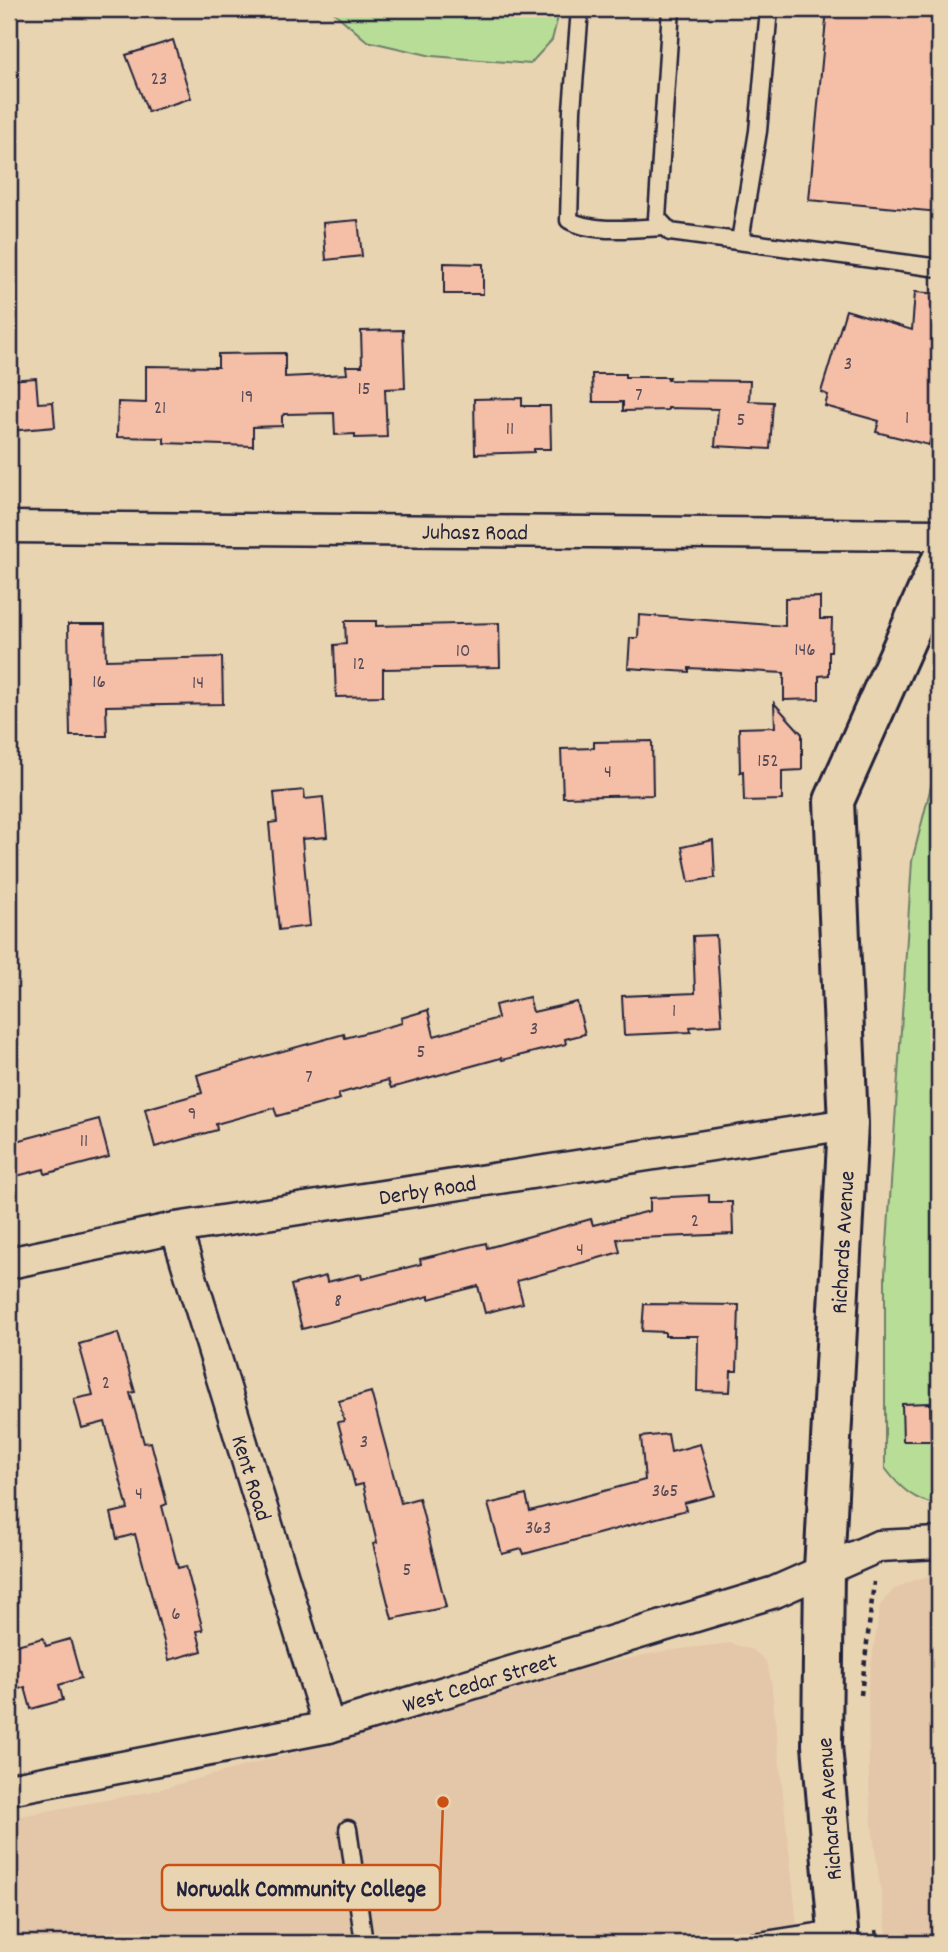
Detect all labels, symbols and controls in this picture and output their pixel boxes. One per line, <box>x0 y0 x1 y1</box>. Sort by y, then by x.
house number: 23 <box>151 67 167 94</box>
house number: 3 <box>844 352 852 379</box>
house number: 15 <box>358 377 370 404</box>
house number: 7 <box>635 383 643 410</box>
house number: 19 <box>241 385 253 412</box>
house number: 21 <box>154 396 166 423</box>
house number: 1 <box>905 406 909 433</box>
house number: 5 <box>737 408 745 435</box>
house number: 11 <box>506 417 514 444</box>
street label: Juhasz Road <box>422 518 528 551</box>
house number: 146 <box>794 638 816 665</box>
house number: 10 <box>456 639 470 666</box>
house number: 12 <box>353 652 365 679</box>
house number: 16 <box>92 670 106 697</box>
house number: 14 <box>192 671 204 698</box>
house number: 152 <box>757 749 779 776</box>
house number: 4 <box>604 760 612 787</box>
house number: 1 <box>672 999 676 1026</box>
house number: 3 <box>530 1017 538 1044</box>
house number: 5 <box>417 1040 425 1067</box>
house number: 7 <box>305 1065 313 1092</box>
house number: 9 <box>188 1102 196 1129</box>
house number: 11 <box>80 1129 88 1156</box>
street label: Derby Road <box>377 1169 479 1216</box>
street label: Richards Avenue <box>825 1170 865 1315</box>
house number: 2 <box>691 1209 699 1236</box>
house number: 4 <box>576 1238 584 1265</box>
house number: 8 <box>334 1289 342 1316</box>
house number: 2 <box>102 1371 110 1398</box>
house number: 3 <box>360 1430 368 1457</box>
street label: Kent Road <box>220 1432 278 1526</box>
house number: 365 <box>652 1479 678 1506</box>
house number: 4 <box>135 1482 143 1509</box>
house number: 363 <box>525 1516 551 1543</box>
house number: 5 <box>403 1558 411 1585</box>
house number: 6 <box>171 1602 181 1629</box>
street label: West Cedar Street <box>399 1646 562 1724</box>
street label: Richards Avenue <box>810 1736 853 1881</box>
callout: Norwalk Community College <box>162 1865 440 1910</box>
text: Norwalk Community College <box>176 1874 427 1908</box>

